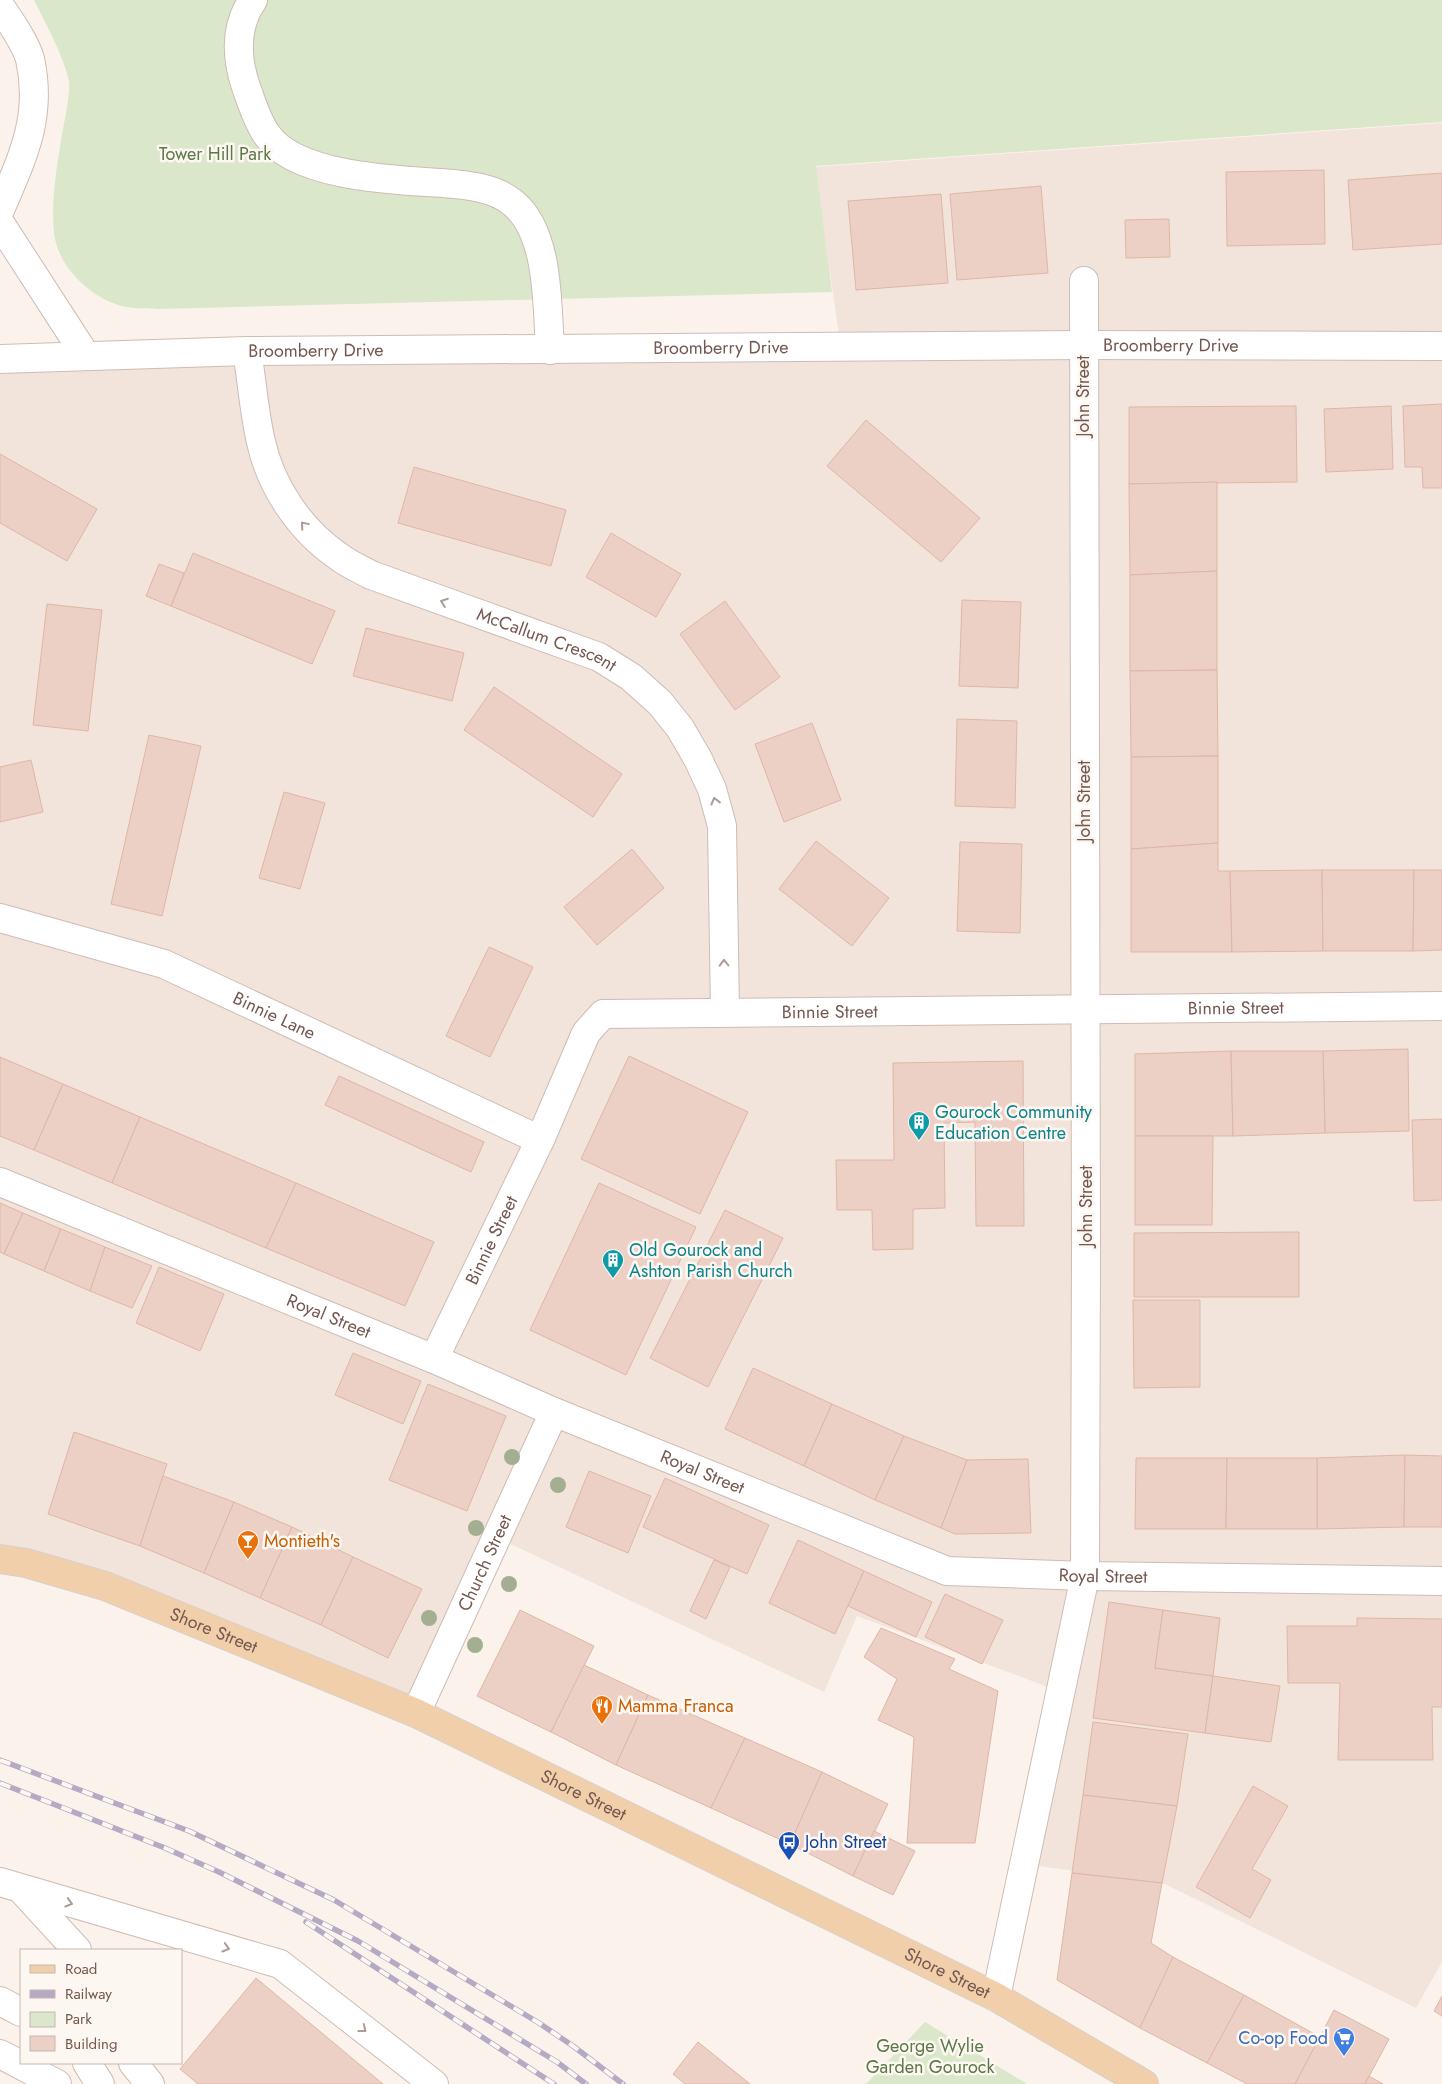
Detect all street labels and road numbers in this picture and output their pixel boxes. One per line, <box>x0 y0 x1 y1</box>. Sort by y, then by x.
street label: Broomberry Drive <box>1103 332 1239 358</box>
street label: Broomberry Drive <box>653 334 789 361</box>
street label: Broomberry Drive <box>248 337 384 364</box>
street label: John Street <box>1070 355 1096 439</box>
street label: McCallum Crescent <box>473 601 622 678</box>
street label: John Street <box>1071 760 1097 844</box>
street label: Binnie Lane <box>229 985 320 1046</box>
street label: Binnie Street <box>1188 995 1285 1021</box>
street label: Binnie Street <box>782 998 879 1025</box>
street label: John Street <box>1073 1165 1099 1249</box>
street label: Binnie Street <box>459 1191 524 1289</box>
street label: Royal Street <box>283 1287 375 1345</box>
street label: Royal Street <box>656 1443 749 1501</box>
street label: Church Street <box>451 1510 518 1616</box>
street label: Royal Street <box>1058 1562 1148 1590</box>
street label: Shore Street <box>166 1601 262 1660</box>
street label: Shore Street <box>536 1763 631 1827</box>
street label: Shore Street <box>900 1941 995 2005</box>

